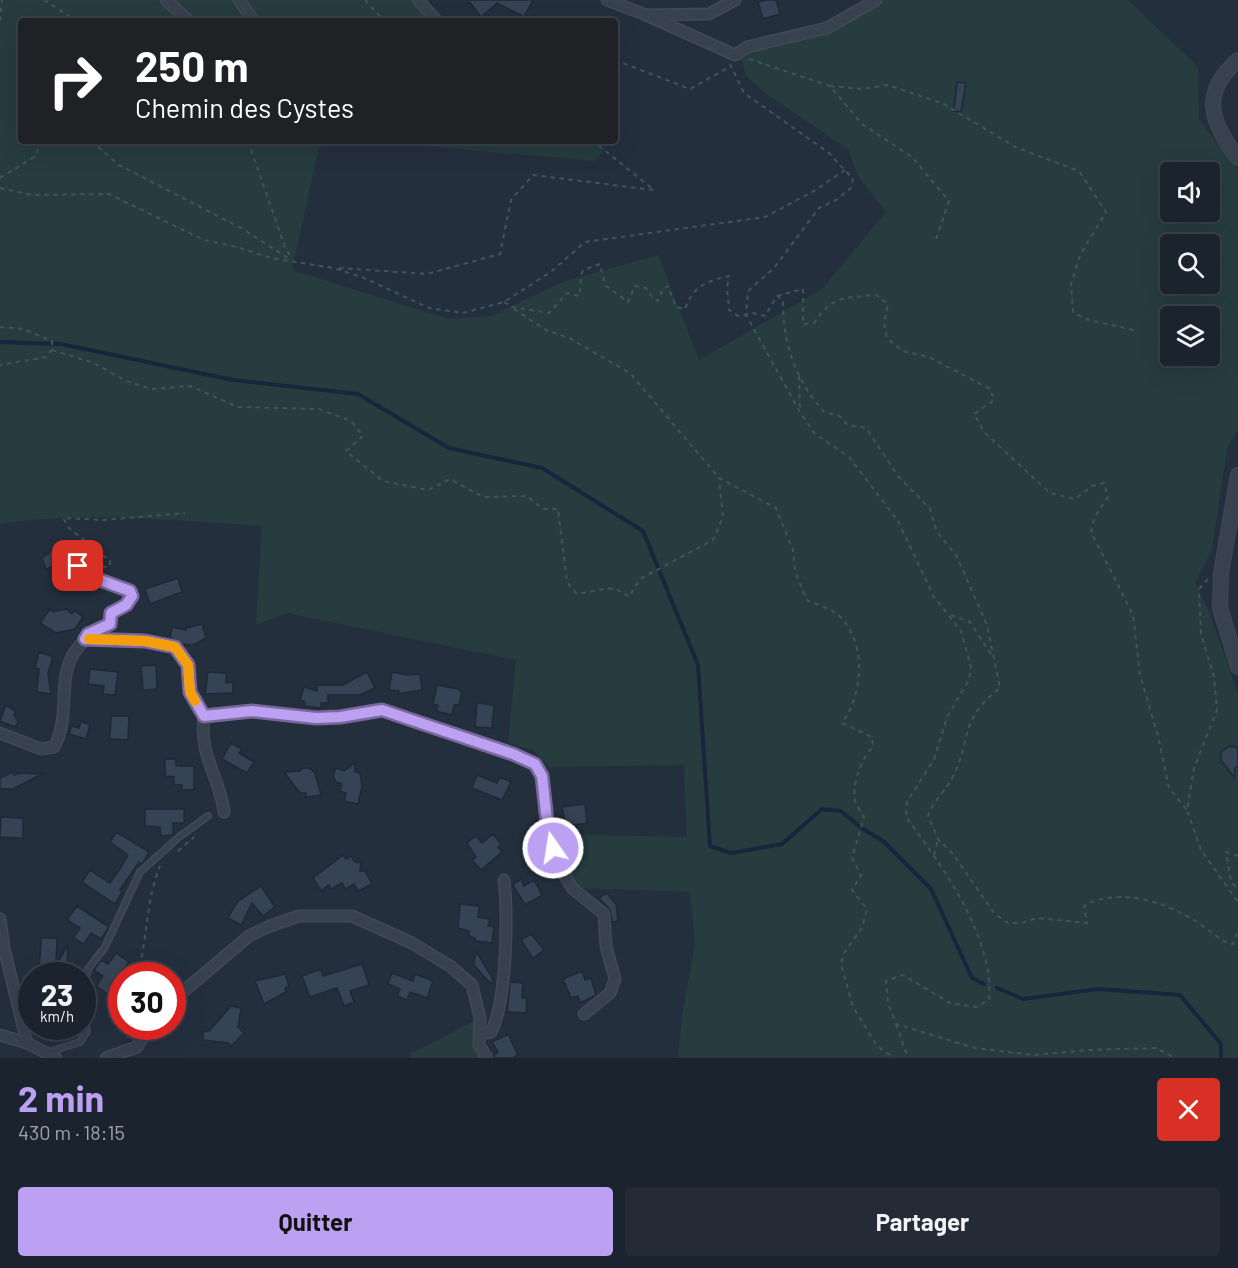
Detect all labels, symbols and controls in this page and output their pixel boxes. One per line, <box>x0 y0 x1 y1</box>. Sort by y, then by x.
text: 250 m <box>135 40 249 90</box>
icon: right <box>36 42 114 120</box>
text: Chemin des Cystes <box>135 91 354 123</box>
map controls <box>1160 162 1220 366</box>
button: sound <box>1160 162 1220 222</box>
button: search <box>1160 234 1220 294</box>
button: layers <box>1160 306 1220 366</box>
pin <box>52 540 103 591</box>
icon: arrive <box>61 549 94 582</box>
position arrow <box>521 816 585 880</box>
speed limit sign: 30 <box>108 962 186 1040</box>
text: 23 <box>41 976 73 1012</box>
text: km/h <box>40 1007 74 1025</box>
text: 2 min <box>18 1076 104 1119</box>
button: close <box>1157 1078 1220 1141</box>
text: 430 m · 18:15 <box>18 1120 125 1144</box>
button: Quitter <box>18 1187 613 1256</box>
button: Partager <box>625 1187 1220 1256</box>

